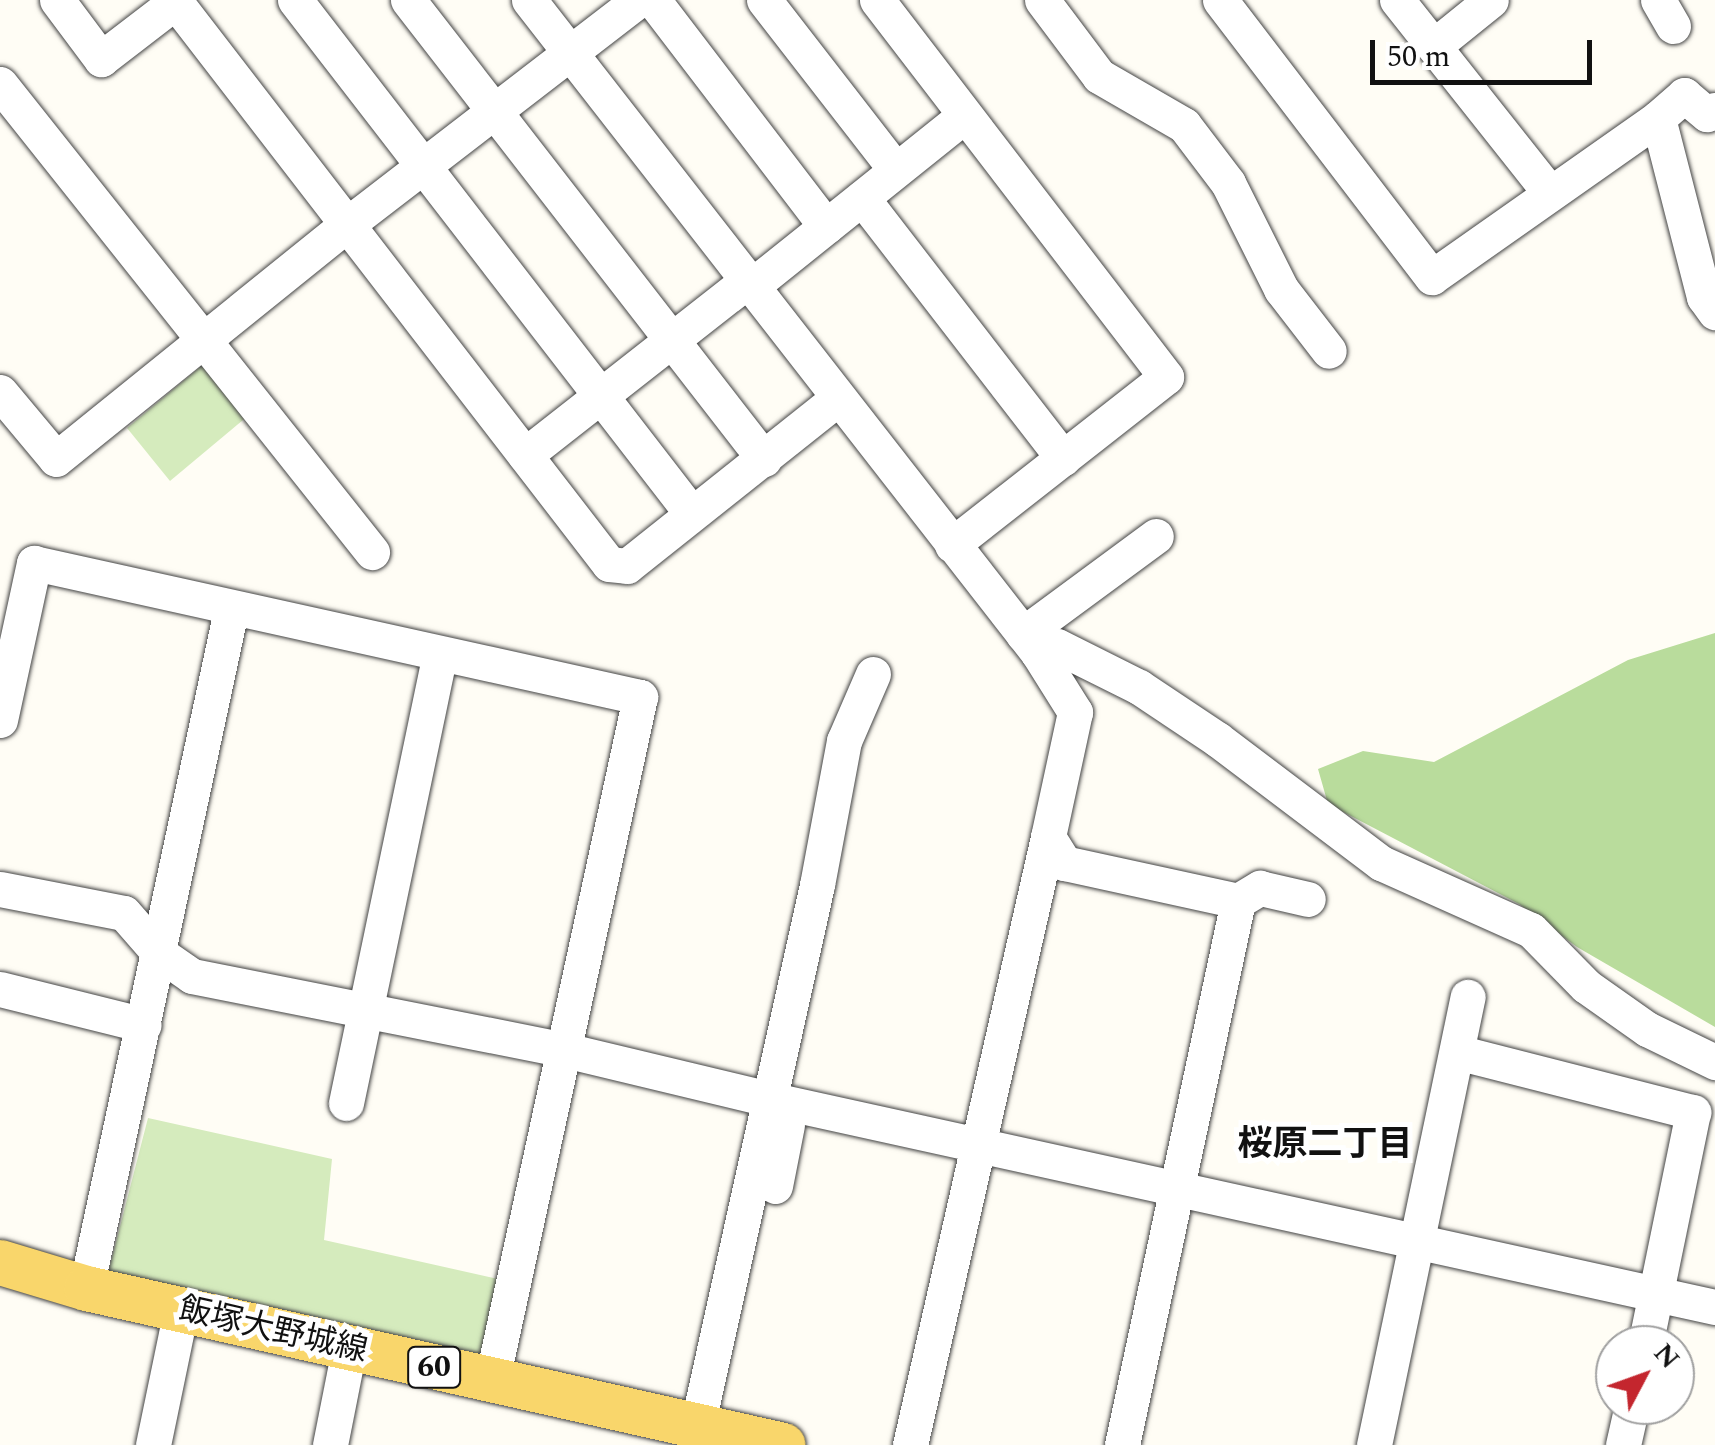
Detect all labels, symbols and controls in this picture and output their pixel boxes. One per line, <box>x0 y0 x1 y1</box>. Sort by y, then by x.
scale bar <box>1375 20 1598 82</box>
text: 50 m <box>1387 34 1450 80</box>
district label: 桜原二丁目 <box>1238 1124 1412 1166</box>
street label: 飯塚大野城線 <box>175 1291 371 1371</box>
north arrow <box>1595 1325 1695 1425</box>
text: N <box>1643 1334 1690 1379</box>
road number: 60 <box>406 1342 462 1392</box>

